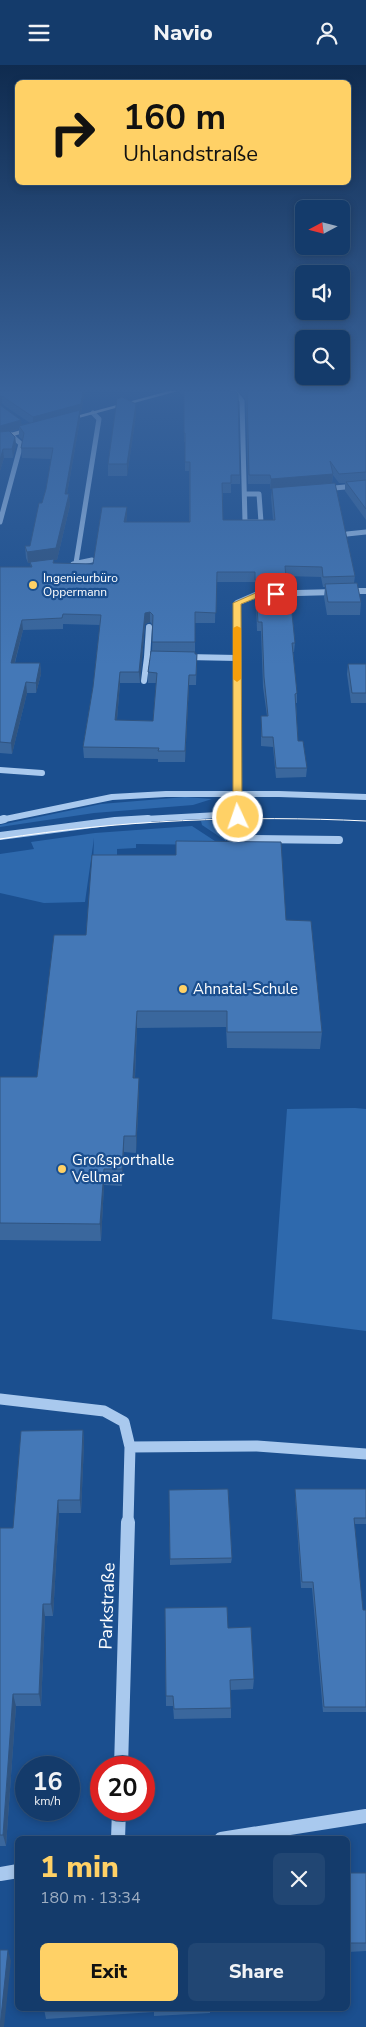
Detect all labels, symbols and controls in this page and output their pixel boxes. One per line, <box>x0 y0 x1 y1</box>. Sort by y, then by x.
text: Navio <box>153 18 213 48</box>
icon: menu <box>25 19 53 47</box>
icon: person <box>313 19 341 47</box>
text: 160 m <box>123 94 226 141</box>
icon: right <box>40 100 105 165</box>
text: Uhlandstraße <box>123 139 258 169</box>
north arrow <box>295 200 350 255</box>
map controls <box>295 200 350 385</box>
button: sound <box>295 265 350 320</box>
button: search <box>295 330 350 385</box>
place label: Ingenieurbüro Oppermann <box>43 570 118 600</box>
pin <box>255 573 297 615</box>
marker: Ingenieurbüro Oppermann <box>27 579 39 591</box>
icon: arrive <box>262 580 290 608</box>
position arrow <box>211 790 263 842</box>
place label: Ahnatal-Schule <box>193 979 298 999</box>
marker: Ahnatal-Schule <box>177 983 189 995</box>
place label: Großsporthalle Vellmar <box>71 1150 174 1187</box>
marker: Großsporthalle Vellmar <box>56 1163 68 1175</box>
street label: Parkstraße <box>93 1562 121 1650</box>
speed limit sign: 20 <box>90 1756 155 1821</box>
text: 16 <box>32 1765 63 1799</box>
text: km/h <box>34 1793 61 1809</box>
text: 1 min <box>40 1847 119 1888</box>
button: close <box>273 1853 325 1905</box>
text: 180 m · 13:34 <box>40 1887 141 1909</box>
button: Exit <box>40 1943 178 2001</box>
button: Share <box>188 1943 325 2001</box>

